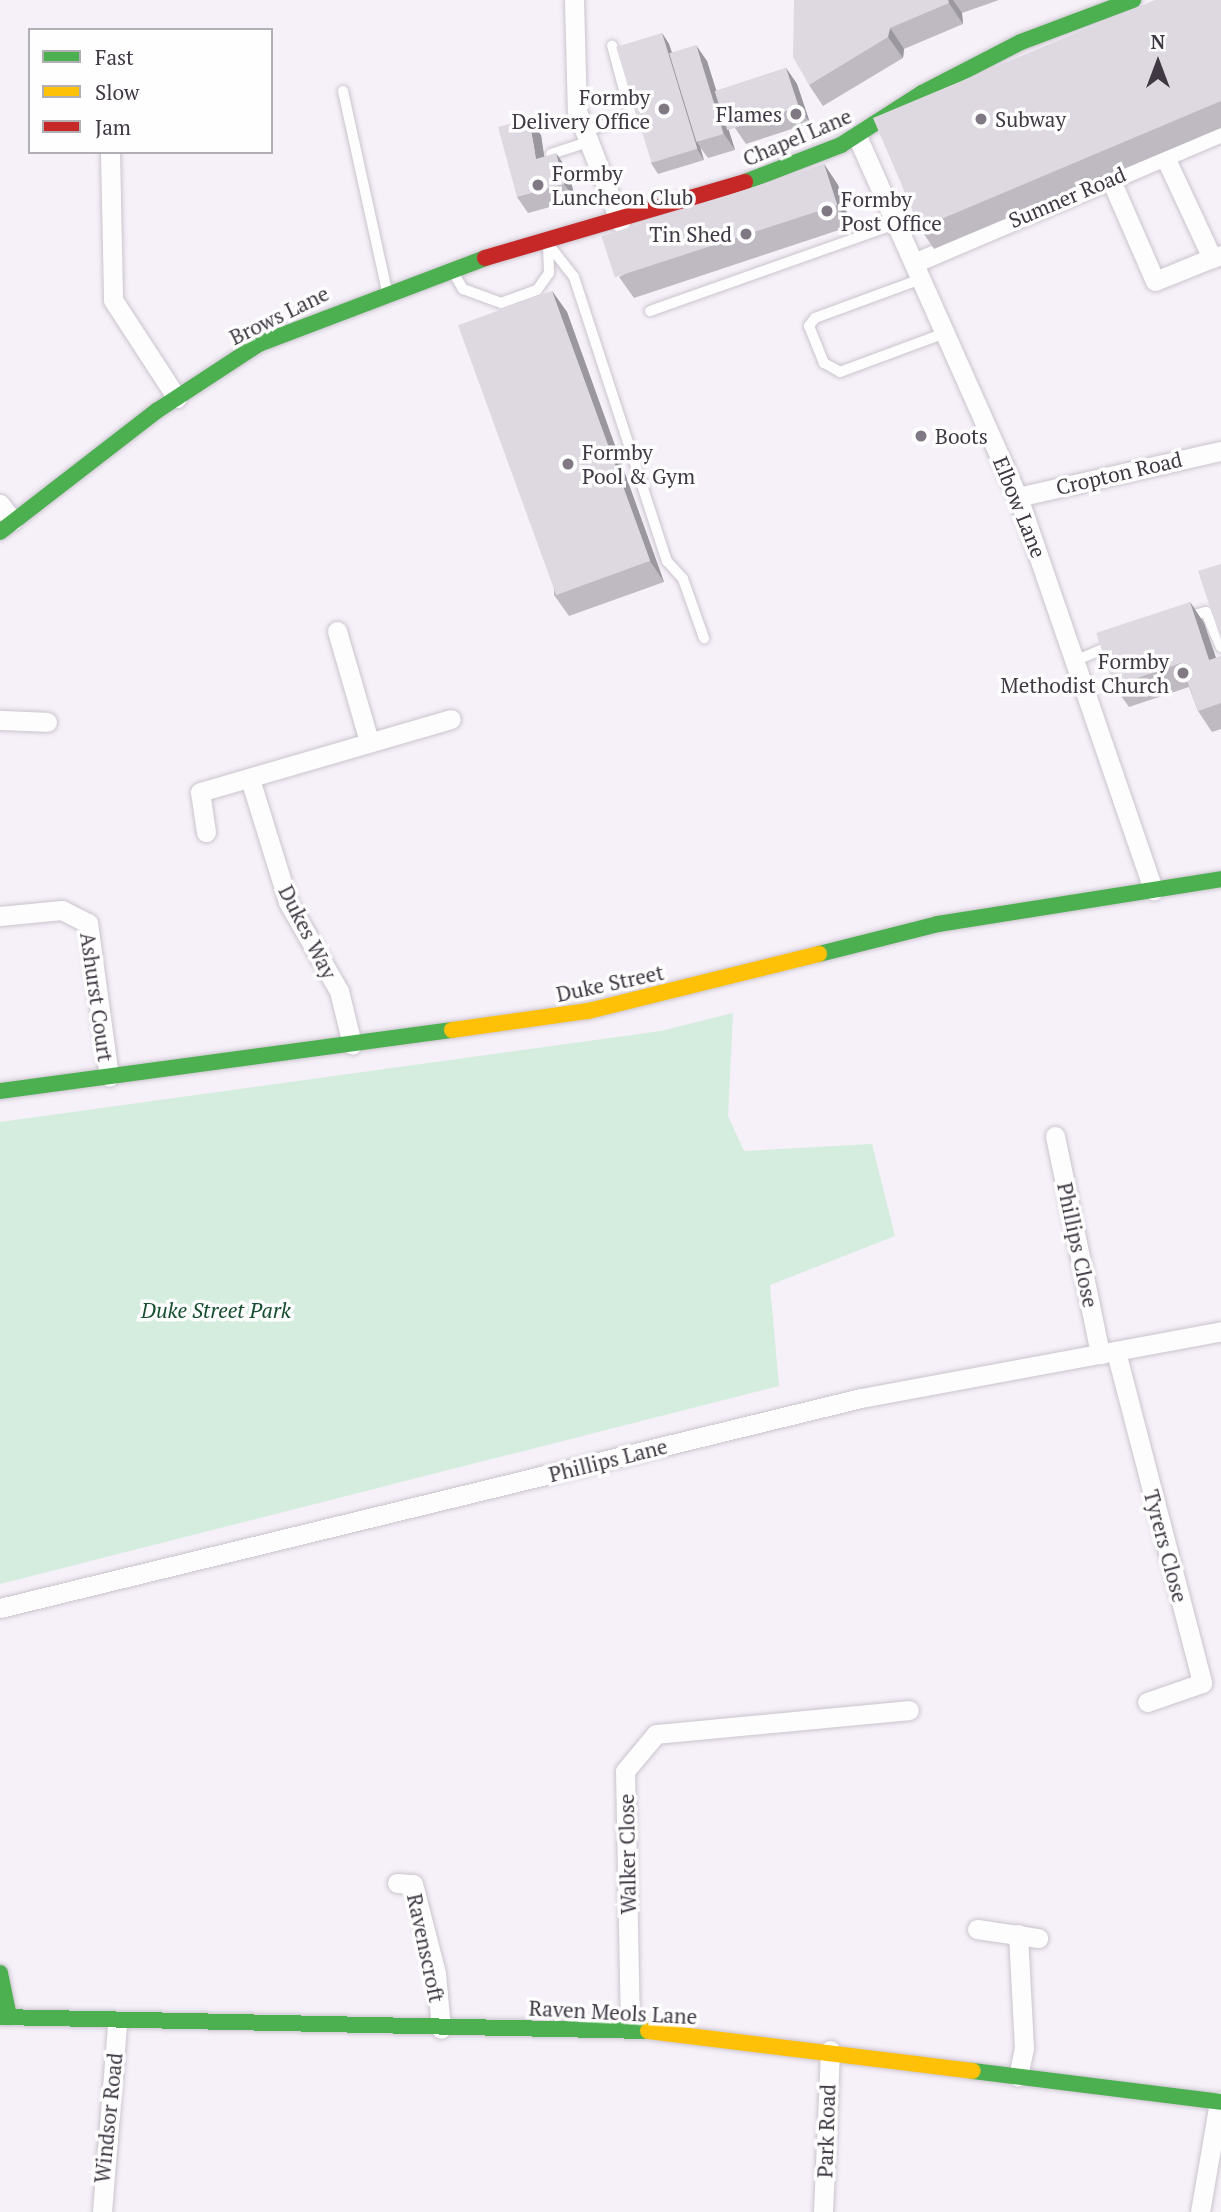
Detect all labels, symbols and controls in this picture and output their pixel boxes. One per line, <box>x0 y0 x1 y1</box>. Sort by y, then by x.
legend <box>28 28 273 154</box>
north arrow <box>1123 28 1193 98</box>
text: N <box>1151 29 1165 54</box>
text: Fast <box>95 43 134 71</box>
text: Slow <box>95 78 139 106</box>
place label: Formby Delivery Office <box>512 84 650 134</box>
marker: Formby Delivery Office <box>656 101 672 117</box>
place label: Flames <box>716 101 782 127</box>
street label: Chapel Lane <box>739 103 855 171</box>
marker: Flames <box>788 106 804 122</box>
place label: Subway <box>995 106 1066 132</box>
marker: Subway <box>973 111 989 127</box>
text: Jam <box>95 113 131 141</box>
place label: Formby Luncheon Club <box>552 160 693 210</box>
street label: Sumner Road <box>1005 161 1129 233</box>
marker: Formby Luncheon Club <box>530 177 546 193</box>
place label: Formby Post Office <box>841 186 942 236</box>
marker: Formby Post Office <box>819 203 835 219</box>
place label: Tin Shed <box>649 221 732 247</box>
marker: Tin Shed <box>738 226 754 242</box>
street label: Brows Lane <box>225 280 333 350</box>
place label: Boots <box>935 423 988 449</box>
marker: Boots <box>913 428 929 444</box>
place label: Formby Pool & Gym <box>582 439 695 489</box>
street label: Cropton Road <box>1053 446 1185 500</box>
street label: Elbow Lane <box>988 453 1052 561</box>
marker: Formby Pool & Gym <box>560 456 576 472</box>
place label: Formby Methodist Church <box>1000 648 1169 698</box>
marker: Formby Methodist Church <box>1175 665 1191 681</box>
street label: Dukes Way <box>274 881 342 983</box>
street label: Ashurst Court <box>75 931 119 1063</box>
street label: Duke Street <box>554 959 666 1007</box>
street label: Phillips Close <box>1052 1180 1104 1310</box>
park label: Duke Street Park <box>141 1297 291 1323</box>
street label: Phillips Lane <box>546 1433 670 1487</box>
street label: Tyrers Close <box>1139 1487 1193 1605</box>
street label: Walker Close <box>613 1793 641 1915</box>
street label: Ravenscroft <box>402 1891 450 2005</box>
street label: Raven Meols Lane <box>528 1995 698 2029</box>
street label: Windsor Road <box>89 2052 127 2184</box>
street label: Park Road <box>812 2084 840 2178</box>

